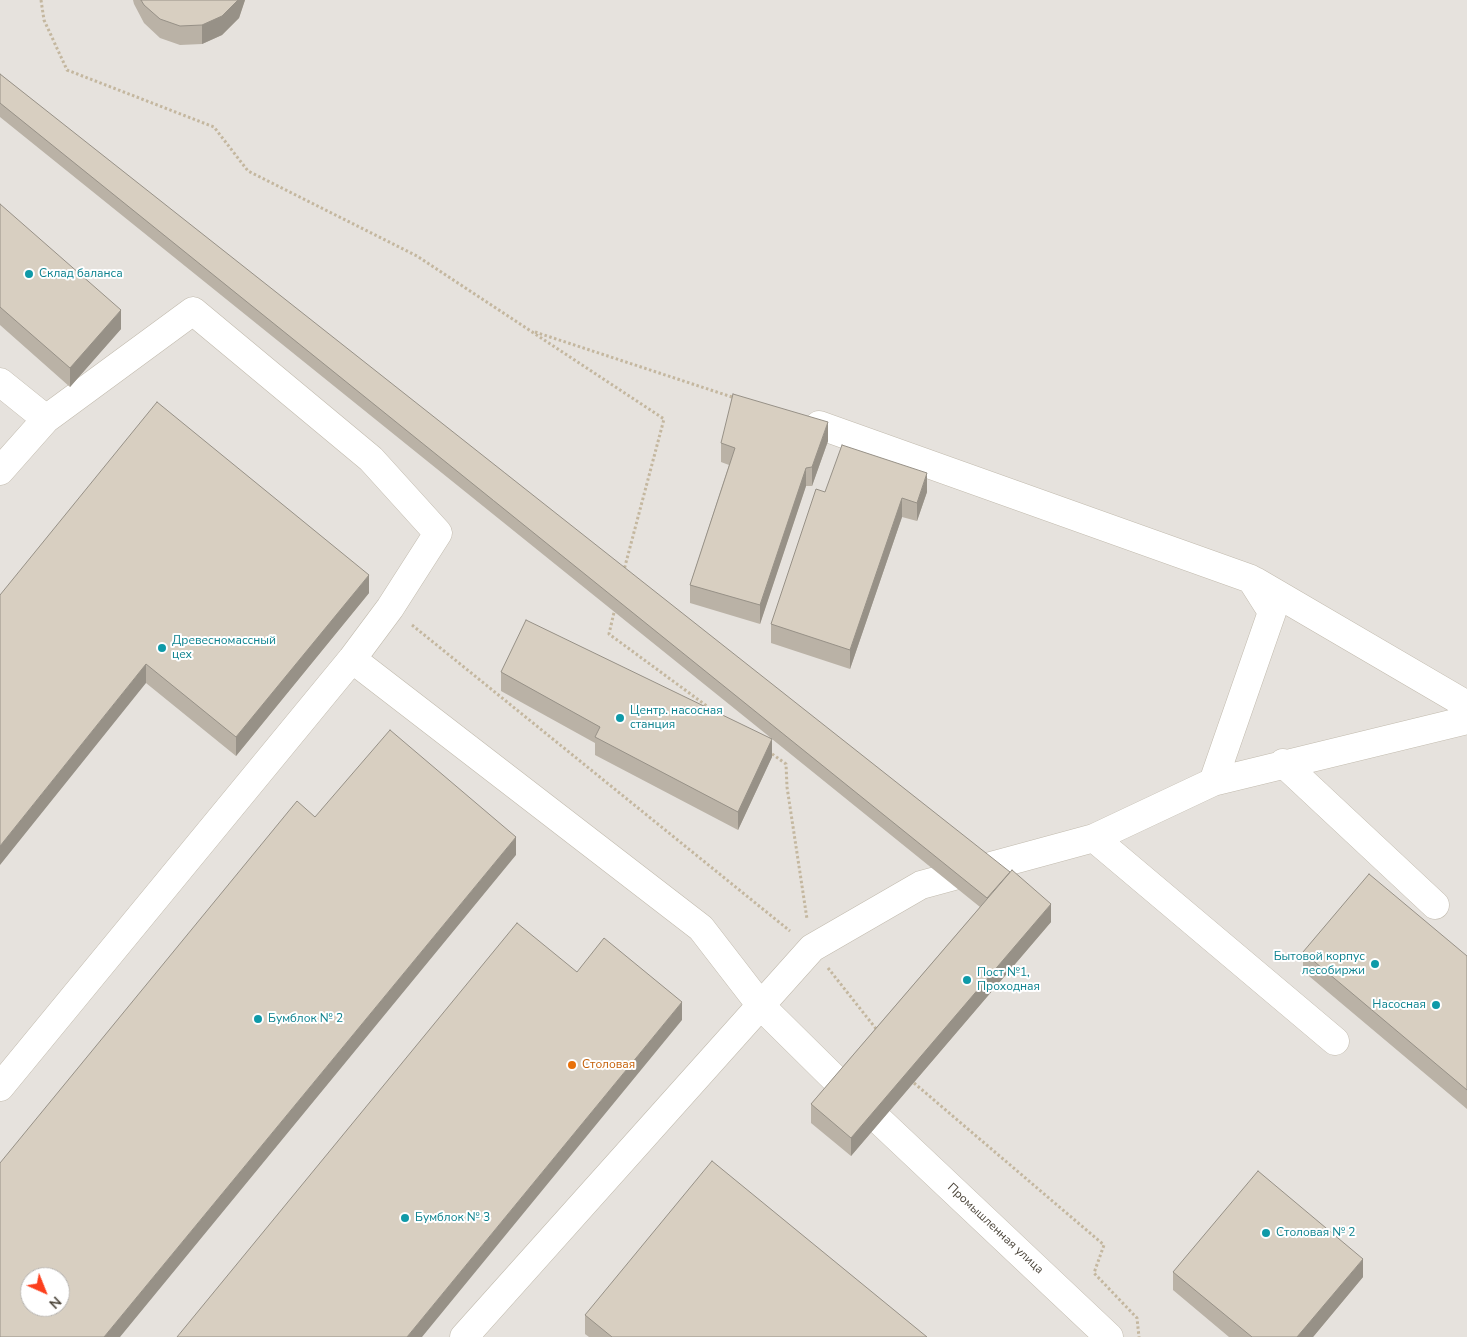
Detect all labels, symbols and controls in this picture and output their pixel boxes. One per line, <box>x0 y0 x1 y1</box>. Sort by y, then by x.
place label: Склад баланса <box>39 267 123 281</box>
marker: Склад баланса <box>23 268 35 280</box>
place label: Древесномассный цех <box>172 634 276 662</box>
marker: Древесномассный цех <box>156 642 168 654</box>
place label: Центр. насосная станция <box>630 704 723 732</box>
marker: Центр. насосная станция <box>614 712 626 724</box>
place label: Бытовой корпус лесобиржи <box>1274 950 1365 978</box>
marker: Бытовой корпус лесобиржи <box>1369 958 1381 970</box>
place label: Пост №1, Проходная <box>977 966 1040 994</box>
marker: Пост №1, Проходная <box>961 974 973 986</box>
place label: Насосная <box>1372 998 1426 1012</box>
marker: Насосная <box>1430 999 1442 1011</box>
place label: Бумблок № 2 <box>268 1012 343 1026</box>
marker: Бумблок № 2 <box>252 1013 264 1025</box>
place label: Столовая <box>582 1058 635 1072</box>
marker: Столовая <box>566 1059 578 1071</box>
street label: Промышленная улица <box>944 1181 1046 1277</box>
place label: Бумблок № 3 <box>415 1211 490 1225</box>
marker: Бумблок № 3 <box>399 1212 411 1224</box>
place label: Столовая № 2 <box>1276 1226 1356 1240</box>
marker: Столовая № 2 <box>1260 1227 1272 1239</box>
north arrow <box>20 1267 70 1317</box>
text: N <box>45 1292 65 1313</box>

